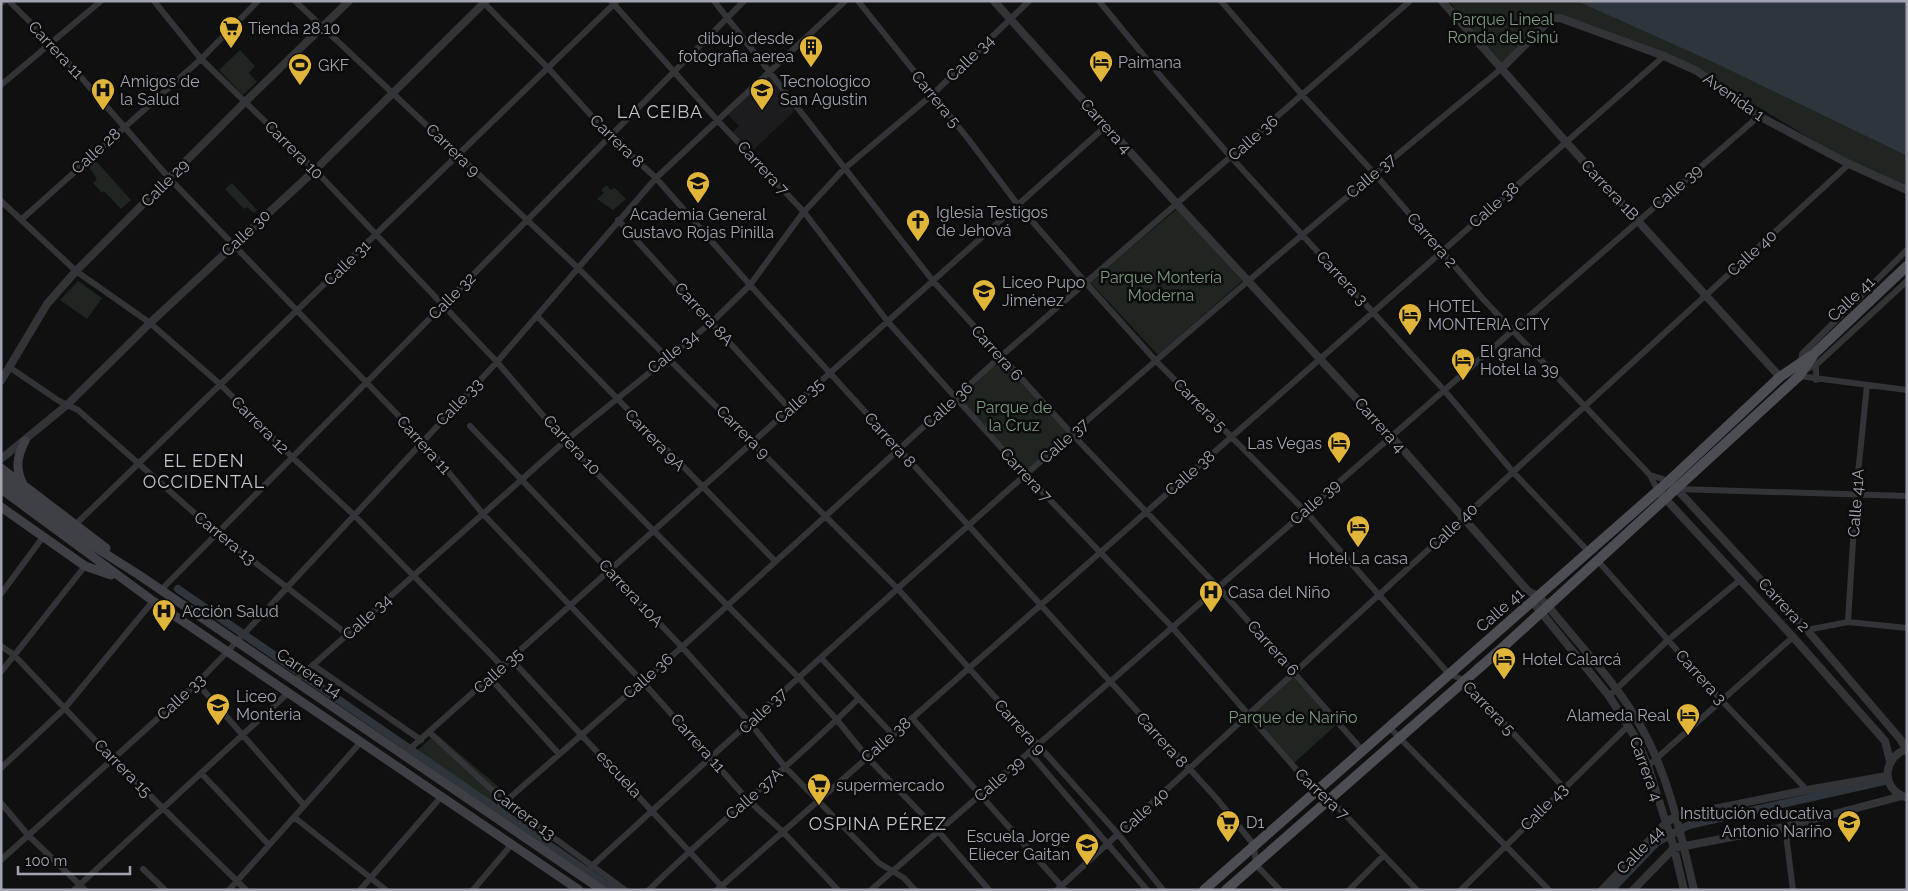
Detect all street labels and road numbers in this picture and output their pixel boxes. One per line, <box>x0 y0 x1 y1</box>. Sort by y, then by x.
street label: Carrera 11 <box>24 17 88 83</box>
street label: Calle 34 <box>942 30 998 85</box>
street label: Carrera 5 <box>907 67 965 131</box>
street label: Avenida 1 <box>1700 69 1768 125</box>
street label: Carrera 4 <box>1076 95 1136 158</box>
street label: Carrera 8 <box>586 111 648 171</box>
street label: Calle 36 <box>1224 111 1282 165</box>
street label: Carrera 10 <box>261 117 327 183</box>
street label: Carrera 9 <box>422 120 484 180</box>
street label: Calle 28 <box>67 124 125 178</box>
street label: Carrera 7 <box>733 137 793 199</box>
street label: Calle 37 <box>1342 150 1400 202</box>
street label: Calle 29 <box>137 155 193 211</box>
street label: Carrera 1B <box>1577 156 1643 224</box>
street label: Calle 39 <box>1648 160 1706 214</box>
street label: Calle 38 <box>1465 178 1523 232</box>
street label: Calle 30 <box>218 206 274 260</box>
street label: Carrera 2 <box>1403 209 1461 271</box>
street label: Calle 40 <box>1723 226 1781 280</box>
street label: Calle 31 <box>320 236 374 290</box>
street label: Carrera 3 <box>1312 247 1372 309</box>
street label: Calle 32 <box>425 269 479 323</box>
street label: Calle 41 <box>1824 272 1879 326</box>
street label: Carrera 8A <box>671 278 737 350</box>
street label: Carrera 6 <box>967 321 1027 385</box>
street label: Calle 34 <box>644 326 702 378</box>
street label: Calle 33 <box>432 374 486 430</box>
street label: Calle 35 <box>771 374 828 428</box>
street label: Carrera 5 <box>1170 375 1231 436</box>
street label: Calle 36 <box>919 378 977 432</box>
street label: Carrera 12 <box>227 392 293 458</box>
street label: Carrera 4 <box>1350 394 1410 457</box>
street label: Carrera 9 <box>712 401 774 463</box>
street label: Carrera 9A <box>621 405 689 475</box>
street label: Carrera 8 <box>860 408 920 472</box>
street label: Carrera 10 <box>539 411 605 479</box>
street label: Carrera 11 <box>393 412 455 478</box>
street label: Calle 37 <box>1036 414 1093 467</box>
street label: Carrera 7 <box>996 444 1056 506</box>
street label: Calle 38 <box>1161 446 1219 500</box>
street label: Calle 41A <box>1844 468 1868 538</box>
street label: Calle 39 <box>1286 475 1344 529</box>
street label: Calle 40 <box>1424 499 1482 555</box>
street label: Carrera 13 <box>190 507 260 569</box>
street label: Carrera 10A <box>595 555 667 631</box>
street label: Carrera 2 <box>1754 574 1814 636</box>
street label: Calle 41 <box>1472 584 1528 636</box>
street label: Calle 34 <box>339 590 396 644</box>
street label: Carrera 6 <box>1243 616 1303 680</box>
street label: Carrera 14 <box>273 644 345 702</box>
street label: Calle 35 <box>470 644 527 698</box>
street label: Carrera 3 <box>1672 646 1730 708</box>
street label: Calle 36 <box>619 649 677 703</box>
street label: Calle 33 <box>153 670 209 724</box>
street label: Carrera 5 <box>1459 677 1519 739</box>
street label: Calle 37 <box>735 684 791 738</box>
street label: Carrera 9 <box>990 695 1050 759</box>
street label: Carrera 8 <box>1132 708 1192 772</box>
street label: Carrera 11 <box>667 710 729 776</box>
street label: Calle 38 <box>857 713 915 767</box>
street label: Carrera 4 <box>1626 734 1667 804</box>
street label: Carrera 15 <box>90 735 156 801</box>
street label: escuela <box>592 746 646 802</box>
street label: Calle 39 <box>970 752 1028 806</box>
street label: Calle 37A <box>722 764 786 824</box>
street label: Carrera 7 <box>1291 764 1353 824</box>
street label: Calle 43 <box>1516 779 1572 835</box>
street label: Carrera 13 <box>489 784 559 844</box>
street label: Calle 40 <box>1115 784 1173 838</box>
street label: Calle 44 <box>1613 822 1668 878</box>

